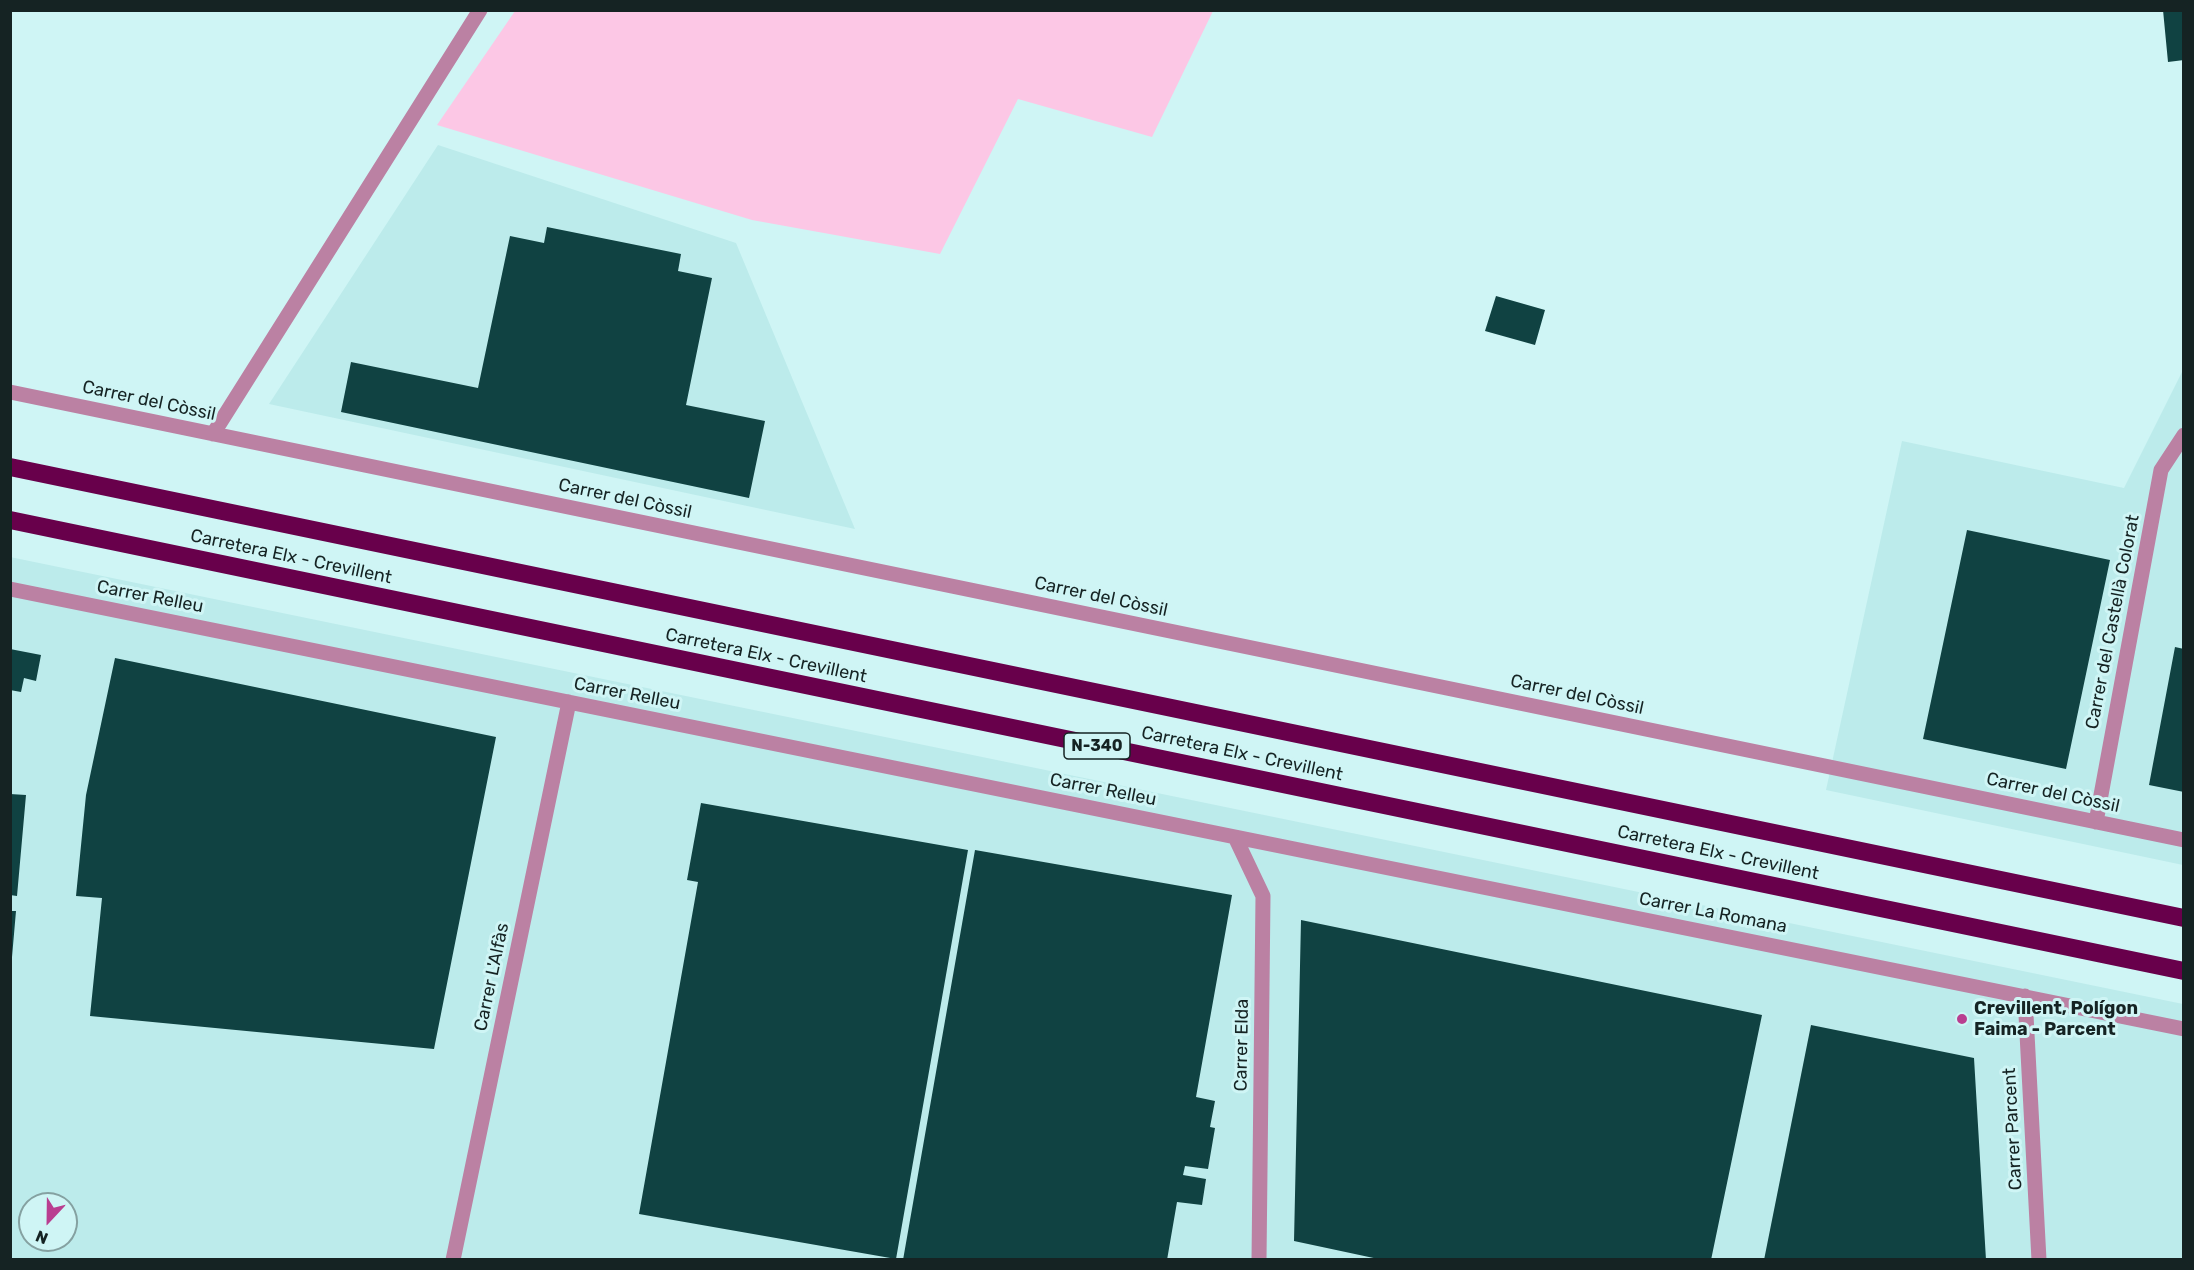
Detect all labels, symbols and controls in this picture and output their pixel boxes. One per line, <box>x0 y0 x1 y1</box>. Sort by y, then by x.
street label: Carrer del Còssil <box>80 376 218 426</box>
street label: Carrer del Còssil <box>556 474 694 524</box>
street label: Carrer del Castellà Colorat <box>2082 513 2144 731</box>
street label: Carretera Elx - Crevillent <box>188 525 394 589</box>
street label: Carrer del Còssil <box>1032 572 1170 622</box>
street label: Carrer Relleu <box>95 576 205 618</box>
street label: Carretera Elx - Crevillent <box>663 624 869 688</box>
street label: Carrer del Còssil <box>1508 670 1646 720</box>
street label: Carrer Relleu <box>572 673 682 715</box>
street label: Carretera Elx - Crevillent <box>1139 722 1345 786</box>
road number: N-340 <box>1064 733 1130 759</box>
street label: Carrer del Còssil <box>1984 768 2122 818</box>
street label: Carrer Relleu <box>1048 769 1158 811</box>
street label: Carretera Elx - Crevillent <box>1615 821 1821 885</box>
street label: Carrer La Romana <box>1637 888 1789 938</box>
street label: Carrer L'Alfàs <box>470 921 514 1033</box>
street label: Carrer Elda <box>1230 998 1254 1092</box>
place label: Crevillent, Polígon Faima - Parcent <box>1974 998 2138 1040</box>
marker: Crevillent, Polígon Faima - Parcent <box>1955 1012 1969 1026</box>
street label: Carrer Parcent <box>1999 1067 2027 1191</box>
north arrow <box>18 1192 78 1252</box>
text: N <box>33 1226 51 1248</box>

